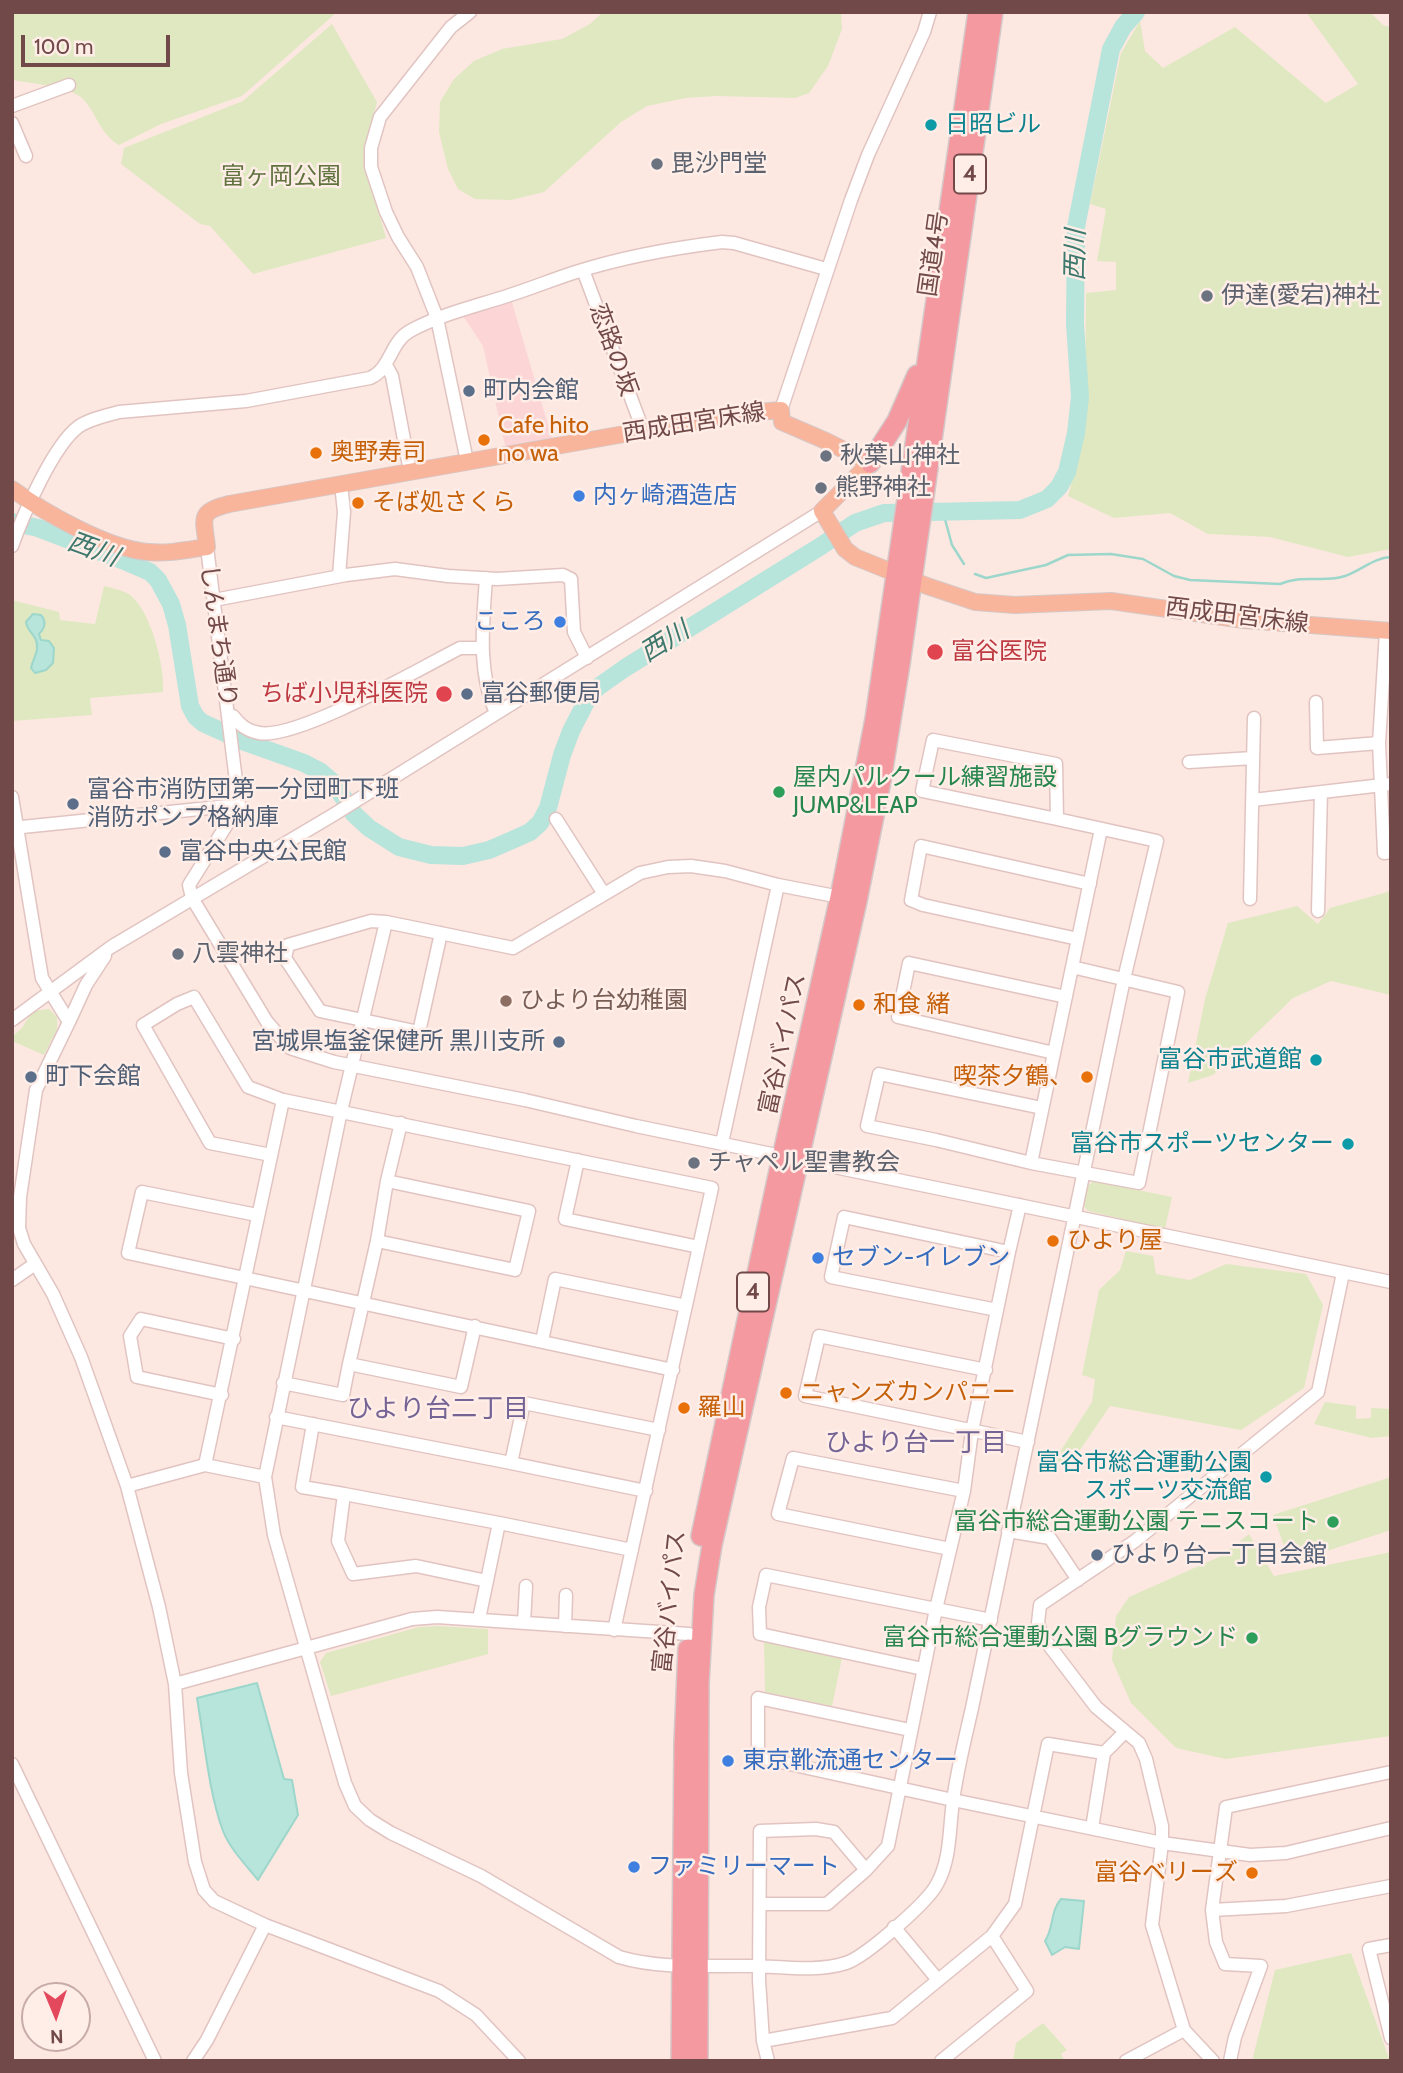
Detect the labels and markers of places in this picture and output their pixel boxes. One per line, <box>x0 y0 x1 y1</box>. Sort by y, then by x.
place label: 日昭ビル <box>945 111 1041 139</box>
marker: 日昭ビル <box>923 117 939 133</box>
place label: 毘沙門堂 <box>671 150 767 178</box>
marker: 毘沙門堂 <box>649 156 665 172</box>
place label: 伊達(愛宕)神社 <box>1221 282 1380 310</box>
marker: 伊達(愛宕)神社 <box>1199 288 1215 304</box>
place label: 町内会館 <box>483 377 579 405</box>
marker: 町内会館 <box>461 383 477 399</box>
place label: Cafe hito no wa <box>498 412 589 468</box>
marker: Cafe hito no wa <box>476 432 492 448</box>
place label: 奥野寿司 <box>330 439 426 467</box>
place label: 秋葉山神社 <box>840 442 960 470</box>
marker: 奥野寿司 <box>308 445 324 461</box>
marker: 秋葉山神社 <box>818 448 834 464</box>
place label: 熊野神社 <box>835 474 931 502</box>
marker: 熊野神社 <box>813 480 829 496</box>
place label: 内ヶ崎酒造店 <box>593 482 737 510</box>
marker: 内ヶ崎酒造店 <box>571 488 587 504</box>
place label: そば処さくら <box>372 489 516 517</box>
marker: そば処さくら <box>350 495 366 511</box>
place label: こころ <box>474 608 546 636</box>
marker: こころ <box>552 614 568 630</box>
place label: 富谷医院 <box>951 638 1047 666</box>
marker: 富谷医院 <box>925 642 945 662</box>
place label: ちば小児科医院 <box>260 680 428 708</box>
place label: 富谷郵便局 <box>481 680 601 708</box>
marker: ちば小児科医院 <box>434 684 454 704</box>
marker: 富谷郵便局 <box>459 686 475 702</box>
place label: 屋内パルクール練習施設 JUMP&LEAP <box>793 764 1057 820</box>
place label: 富谷市消防団第一分団町下班 消防ポンプ格納庫 <box>87 776 399 832</box>
marker: 屋内パルクール練習施設 JUMP&LEAP <box>771 784 787 800</box>
marker: 富谷市消防団第一分団町下班 消防ポンプ格納庫 <box>65 796 81 812</box>
place label: 富谷中央公民館 <box>179 838 347 866</box>
marker: 富谷中央公民館 <box>157 844 173 860</box>
place label: 八雲神社 <box>192 940 288 968</box>
marker: 八雲神社 <box>170 946 186 962</box>
place label: ひより台幼稚園 <box>520 987 688 1015</box>
place label: 和食 緒 <box>873 991 950 1019</box>
marker: ひより台幼稚園 <box>498 993 514 1009</box>
marker: 和食 緒 <box>851 997 867 1013</box>
place label: 宮城県塩釜保健所 黒川支所 <box>252 1028 545 1056</box>
marker: 宮城県塩釜保健所 黒川支所 <box>551 1034 567 1050</box>
place label: 富谷市武道館 <box>1158 1046 1302 1074</box>
marker: 富谷市武道館 <box>1308 1052 1324 1068</box>
place label: 町下会館 <box>45 1063 141 1091</box>
place label: 喫茶夕鶴、 <box>953 1063 1073 1091</box>
marker: 町下会館 <box>23 1069 39 1085</box>
marker: 喫茶夕鶴、 <box>1079 1069 1095 1085</box>
place label: 富谷市スポーツセンター <box>1070 1130 1334 1158</box>
marker: 富谷市スポーツセンター <box>1340 1136 1356 1152</box>
place label: チャペル聖書教会 <box>708 1149 900 1177</box>
marker: チャペル聖書教会 <box>686 1155 702 1171</box>
place label: ひより屋 <box>1067 1227 1163 1255</box>
marker: ひより屋 <box>1045 1233 1061 1249</box>
place label: セブン-イレブン <box>832 1244 1010 1272</box>
marker: セブン-イレブン <box>810 1250 826 1266</box>
place label: ニャンズカンパニー <box>800 1379 1016 1407</box>
marker: ニャンズカンパニー <box>778 1385 794 1401</box>
place label: 羅山 <box>698 1394 746 1422</box>
marker: 羅山 <box>676 1400 692 1416</box>
place label: 富谷市総合運動公園 スポーツ交流館 <box>1036 1449 1252 1505</box>
marker: 富谷市総合運動公園 スポーツ交流館 <box>1258 1469 1274 1485</box>
place label: 富谷市総合運動公園 テニスコート <box>954 1508 1319 1536</box>
marker: 富谷市総合運動公園 テニスコート <box>1325 1514 1341 1530</box>
place label: ひより台一丁目会館 <box>1111 1541 1327 1569</box>
marker: ひより台一丁目会館 <box>1089 1547 1105 1563</box>
place label: 富谷市総合運動公園 Bグラウンド <box>882 1624 1238 1652</box>
marker: 富谷市総合運動公園 Bグラウンド <box>1244 1630 1260 1646</box>
place label: 東京靴流通センター <box>742 1747 958 1775</box>
marker: 東京靴流通センター <box>720 1753 736 1769</box>
place label: ファミリーマート <box>648 1853 840 1881</box>
marker: ファミリーマート <box>626 1859 642 1875</box>
place label: 富谷ベリーズ <box>1094 1859 1238 1887</box>
marker: 富谷ベリーズ <box>1244 1865 1260 1881</box>

